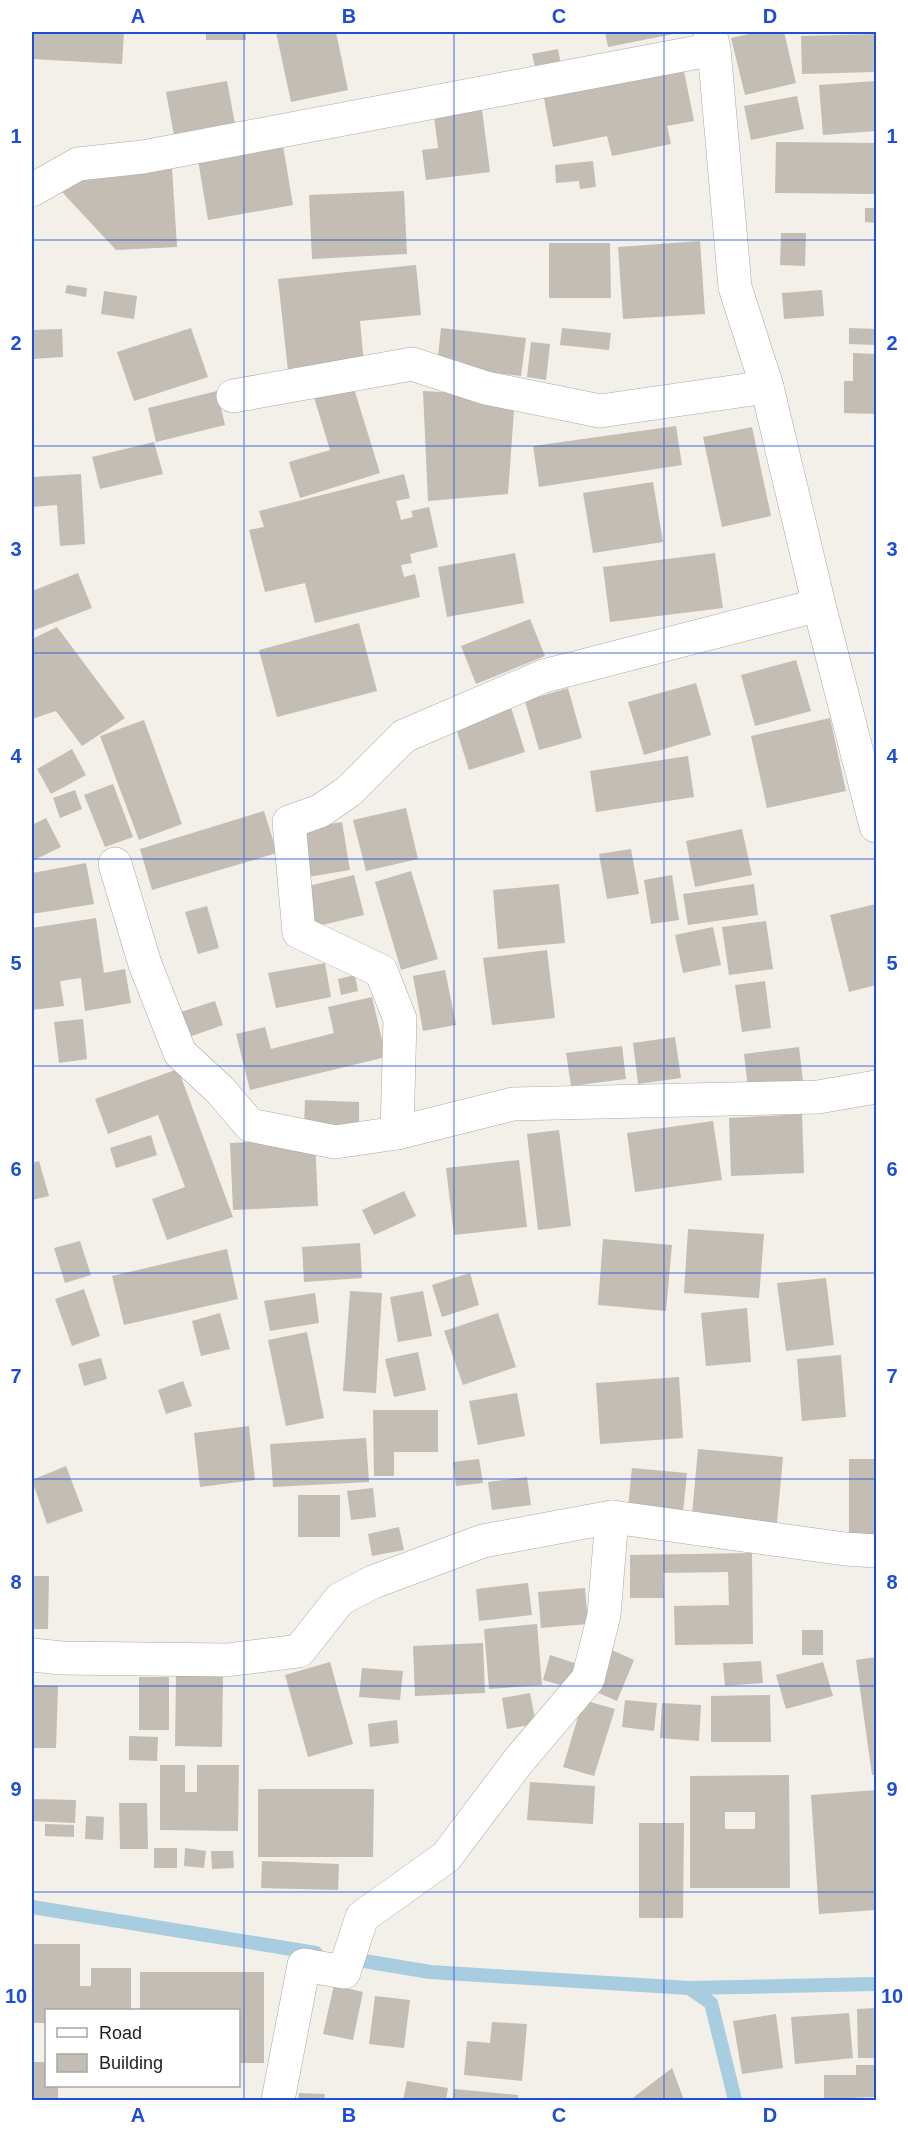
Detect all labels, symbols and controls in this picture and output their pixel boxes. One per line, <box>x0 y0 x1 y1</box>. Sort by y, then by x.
text: A <box>131 5 145 27</box>
text: B <box>342 5 356 27</box>
text: C <box>552 5 566 27</box>
text: D <box>763 5 777 27</box>
text: 1 <box>10 125 22 147</box>
text: 1 <box>886 125 898 147</box>
text: 2 <box>10 332 22 354</box>
text: 2 <box>886 332 898 354</box>
text: 3 <box>10 538 22 560</box>
text: 3 <box>886 538 898 560</box>
text: 4 <box>10 745 22 767</box>
text: 4 <box>886 745 898 767</box>
text: 5 <box>10 952 22 974</box>
text: 5 <box>886 952 898 974</box>
text: 6 <box>10 1158 22 1180</box>
text: 6 <box>886 1158 898 1180</box>
text: 7 <box>10 1365 22 1387</box>
text: 7 <box>886 1365 898 1387</box>
text: 8 <box>10 1571 22 1593</box>
text: 8 <box>886 1571 898 1593</box>
text: 9 <box>10 1778 22 1800</box>
text: 9 <box>886 1778 898 1800</box>
text: 10 <box>5 1985 27 2007</box>
text: 10 <box>881 1985 903 2007</box>
legend <box>45 2009 240 2087</box>
text: Road <box>99 2023 142 2043</box>
text: Building <box>99 2053 163 2073</box>
text: A <box>131 2104 145 2126</box>
text: B <box>342 2104 356 2126</box>
text: C <box>552 2104 566 2126</box>
text: D <box>763 2104 777 2126</box>

